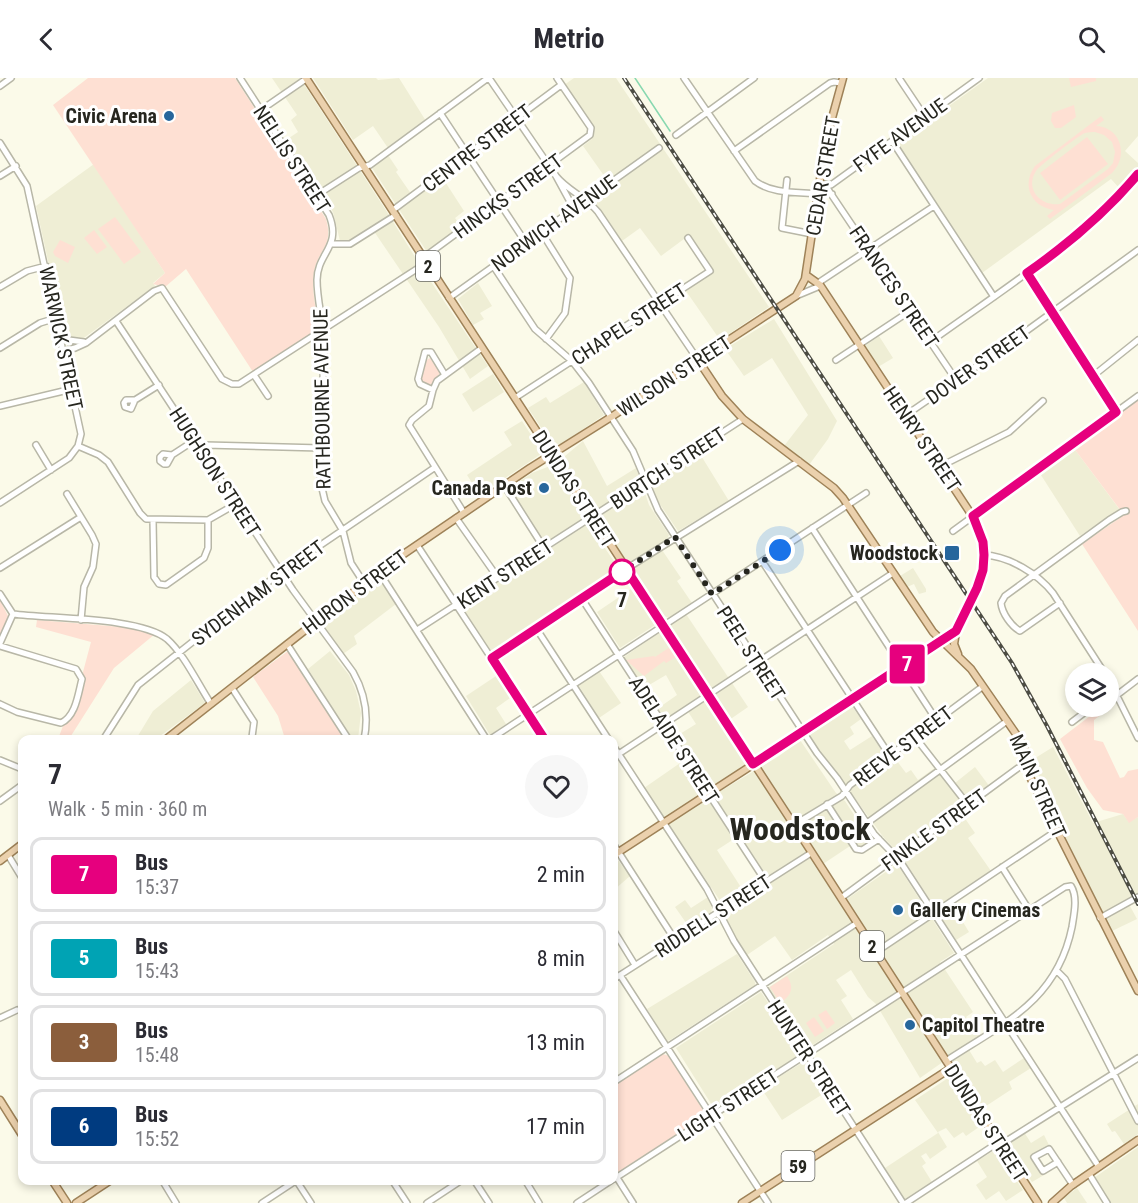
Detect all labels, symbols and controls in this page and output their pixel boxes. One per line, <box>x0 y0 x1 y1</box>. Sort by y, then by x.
icon: back <box>30 23 63 56</box>
text: Metrio <box>534 23 604 55</box>
icon: search <box>1075 23 1108 56</box>
street label: FYFE AVENUE <box>849 93 951 177</box>
street label: CENTRE STREET <box>418 99 536 197</box>
street label: NELLIS STREET <box>248 101 336 217</box>
place label: Civic Arena <box>66 104 157 128</box>
marker: Civic Arena <box>162 109 176 123</box>
street label: CEDAR STREET <box>801 114 845 238</box>
street label: HINCKS STREET <box>449 148 567 244</box>
street label: NORWICH AVENUE <box>487 169 621 276</box>
street label: FRANCES STREET <box>844 221 944 353</box>
road number: 2 <box>416 251 440 281</box>
street label: WARWICK STREET <box>34 264 88 412</box>
street label: CHAPEL STREET <box>567 278 691 370</box>
street label: RATHBOURNE AVENUE <box>308 308 336 490</box>
street label: DOVER STREET <box>921 320 1035 410</box>
street label: WILSON STREET <box>613 330 735 422</box>
street label: HENRY STREET <box>878 382 966 496</box>
street label: HUGHSON STREET <box>164 403 266 541</box>
street label: BURTCH STREET <box>606 422 730 514</box>
street label: DUNDAS STREET <box>527 426 621 552</box>
place label: Canada Post <box>432 476 532 500</box>
marker: Canada Post <box>537 481 551 495</box>
street label: KENT STREET <box>453 534 557 614</box>
street label: SYDENHAM STREET <box>187 535 329 651</box>
your location <box>765 535 795 565</box>
place label: Woodstock <box>850 541 938 565</box>
marker: Woodstock <box>943 544 961 562</box>
street label: HURON STREET <box>298 545 412 639</box>
marker: 7 <box>609 559 635 585</box>
place label: 7 <box>617 588 627 612</box>
street label: PEEL STREET <box>712 602 790 704</box>
line badge: 7 <box>888 644 926 684</box>
text: 7 <box>902 652 912 676</box>
map controls <box>1065 663 1119 717</box>
button: layers <box>1065 663 1119 717</box>
street label: ADELAIDE STREET <box>624 672 724 808</box>
street label: REEVE STREET <box>849 701 957 791</box>
street label: MAIN STREET <box>1005 731 1071 841</box>
button: heart <box>525 755 588 818</box>
text: 7 <box>48 758 62 791</box>
street label: FINKLE STREET <box>877 784 991 876</box>
text: Walk · 5 min · 360 m <box>48 797 207 821</box>
district label: Woodstock <box>729 810 871 848</box>
text: Bus <box>135 850 168 875</box>
text: 7 <box>79 862 89 886</box>
text: 2 min <box>537 862 585 887</box>
street label: RIDDELL STREET <box>650 869 776 963</box>
text: 15:37 <box>135 875 179 899</box>
place label: Gallery Cinemas <box>910 898 1040 922</box>
marker: Gallery Cinemas <box>891 903 905 917</box>
road number: 2 <box>860 931 884 961</box>
text: Bus <box>135 934 168 959</box>
text: 5 <box>79 946 89 970</box>
text: 8 min <box>537 946 585 971</box>
text: 15:43 <box>135 959 179 983</box>
street label: HUNTER STREET <box>763 996 855 1120</box>
place label: Capitol Theatre <box>922 1013 1044 1037</box>
text: Bus <box>135 1018 168 1043</box>
marker: Capitol Theatre <box>903 1018 917 1032</box>
text: 3 <box>79 1030 89 1054</box>
text: 13 min <box>526 1030 585 1055</box>
text: 15:48 <box>135 1043 179 1067</box>
street label: DUNDAS STREET <box>939 1060 1033 1186</box>
street label: LIGHT STREET <box>673 1064 783 1146</box>
text: Bus <box>135 1102 168 1127</box>
text: 6 <box>79 1114 89 1138</box>
text: 17 min <box>526 1114 585 1139</box>
text: 15:52 <box>135 1127 179 1151</box>
road number: 59 <box>782 1151 814 1181</box>

